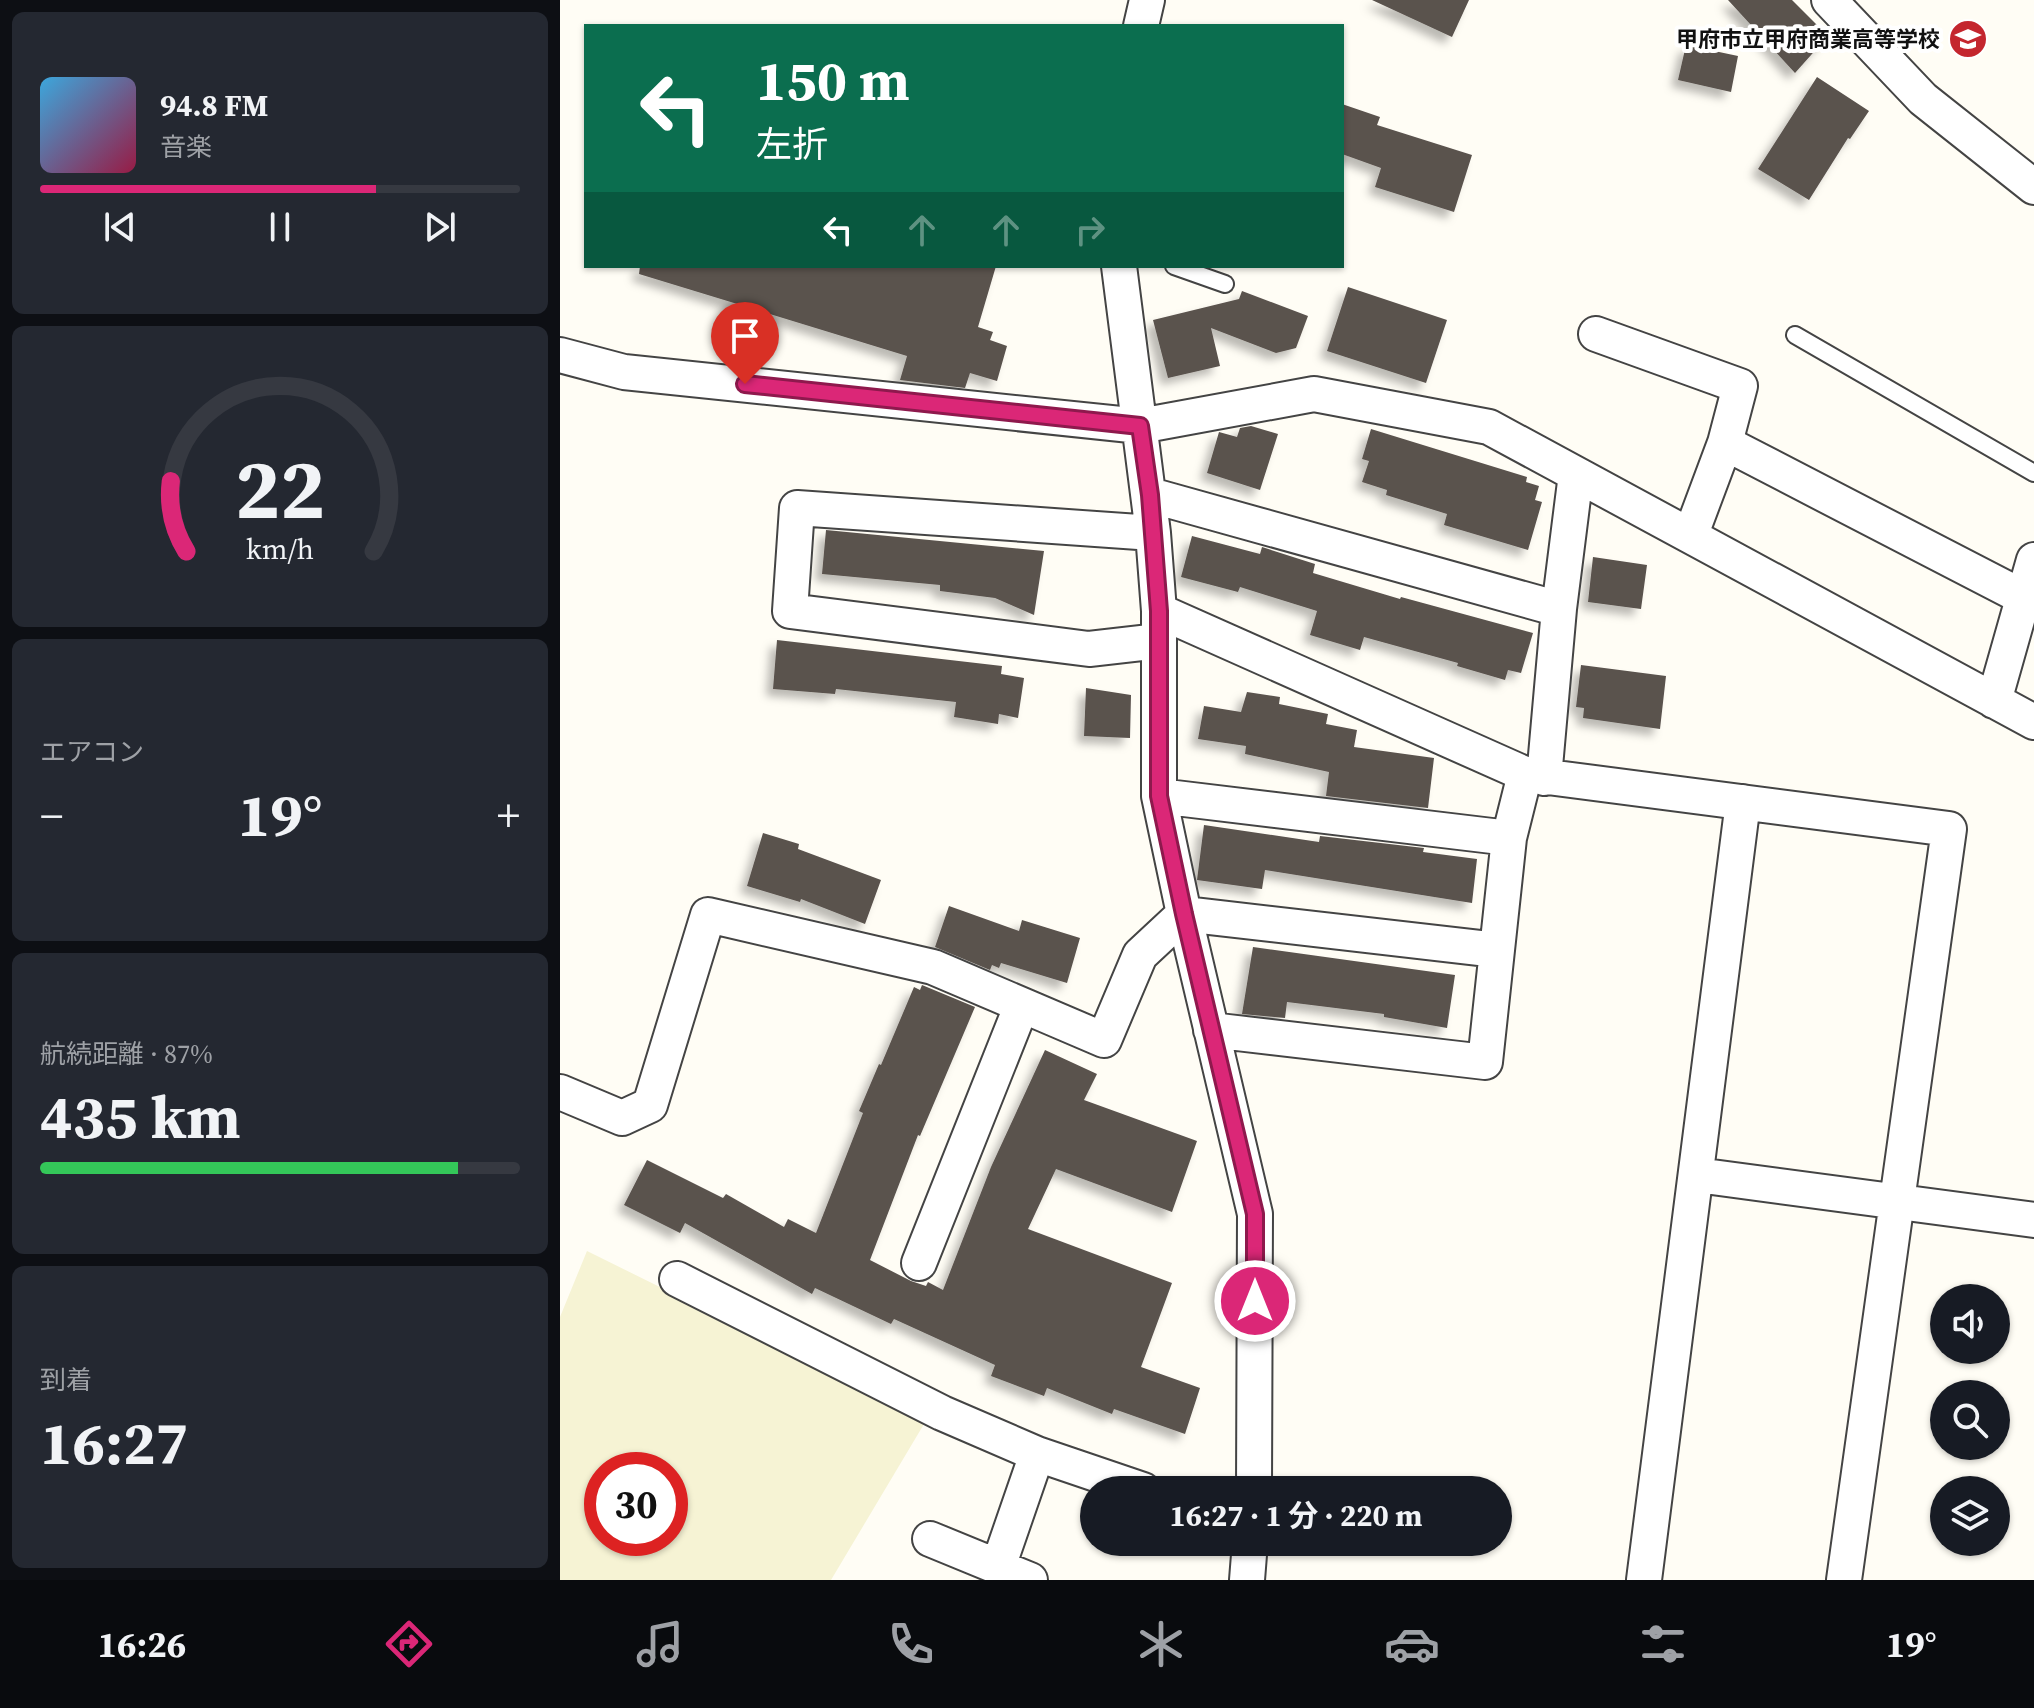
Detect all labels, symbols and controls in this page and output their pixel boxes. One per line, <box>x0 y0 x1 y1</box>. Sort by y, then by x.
school or university icon: 甲府市立甲府商業高等学校 <box>1947 18 1989 60</box>
place label: 甲府市立甲府商業高等学校 <box>1676 24 1940 54</box>
text: 150 m <box>756 42 910 119</box>
icon: left <box>624 56 728 160</box>
text: 94.8 FM <box>160 85 268 126</box>
text: 左折 <box>756 120 828 169</box>
text: 音楽 <box>160 129 212 165</box>
icon: previous <box>98 205 142 249</box>
icon: pause <box>258 205 302 249</box>
icon: next <box>418 205 462 249</box>
icon: left <box>816 208 860 252</box>
icon: ahead <box>900 208 944 252</box>
icon: ahead <box>984 208 1028 252</box>
icon: right <box>1068 208 1112 252</box>
pin <box>711 302 779 384</box>
icon: arrive <box>723 314 767 358</box>
text: 22 <box>235 432 325 546</box>
text: km/h <box>246 530 314 570</box>
text: エアコン <box>40 734 144 770</box>
text: 19° <box>238 774 322 856</box>
text: − <box>40 785 63 846</box>
text: + <box>497 785 520 846</box>
text: 航続距離 · 87% <box>40 1036 213 1072</box>
text: 435 km <box>40 1076 241 1158</box>
position arrow <box>1213 1259 1297 1343</box>
map controls <box>1930 1284 2010 1556</box>
button: sound <box>1930 1284 2010 1364</box>
text: 到着 <box>40 1362 92 1398</box>
button: search <box>1930 1380 2010 1460</box>
text: 16:27 <box>40 1402 188 1484</box>
speed limit sign: 30 <box>584 1452 688 1556</box>
button: layers <box>1930 1476 2010 1556</box>
text: 16:27 · 1 分 · 220 m <box>1170 1495 1422 1536</box>
icon: directions <box>381 1616 437 1672</box>
icon: music <box>632 1616 688 1672</box>
icon: phone <box>883 1616 939 1672</box>
icon: climate <box>1133 1616 1189 1672</box>
icon: car <box>1384 1616 1440 1672</box>
icon: filters <box>1635 1616 1691 1672</box>
text: 16:26 <box>97 1620 186 1669</box>
text: 19° <box>1886 1620 1937 1669</box>

